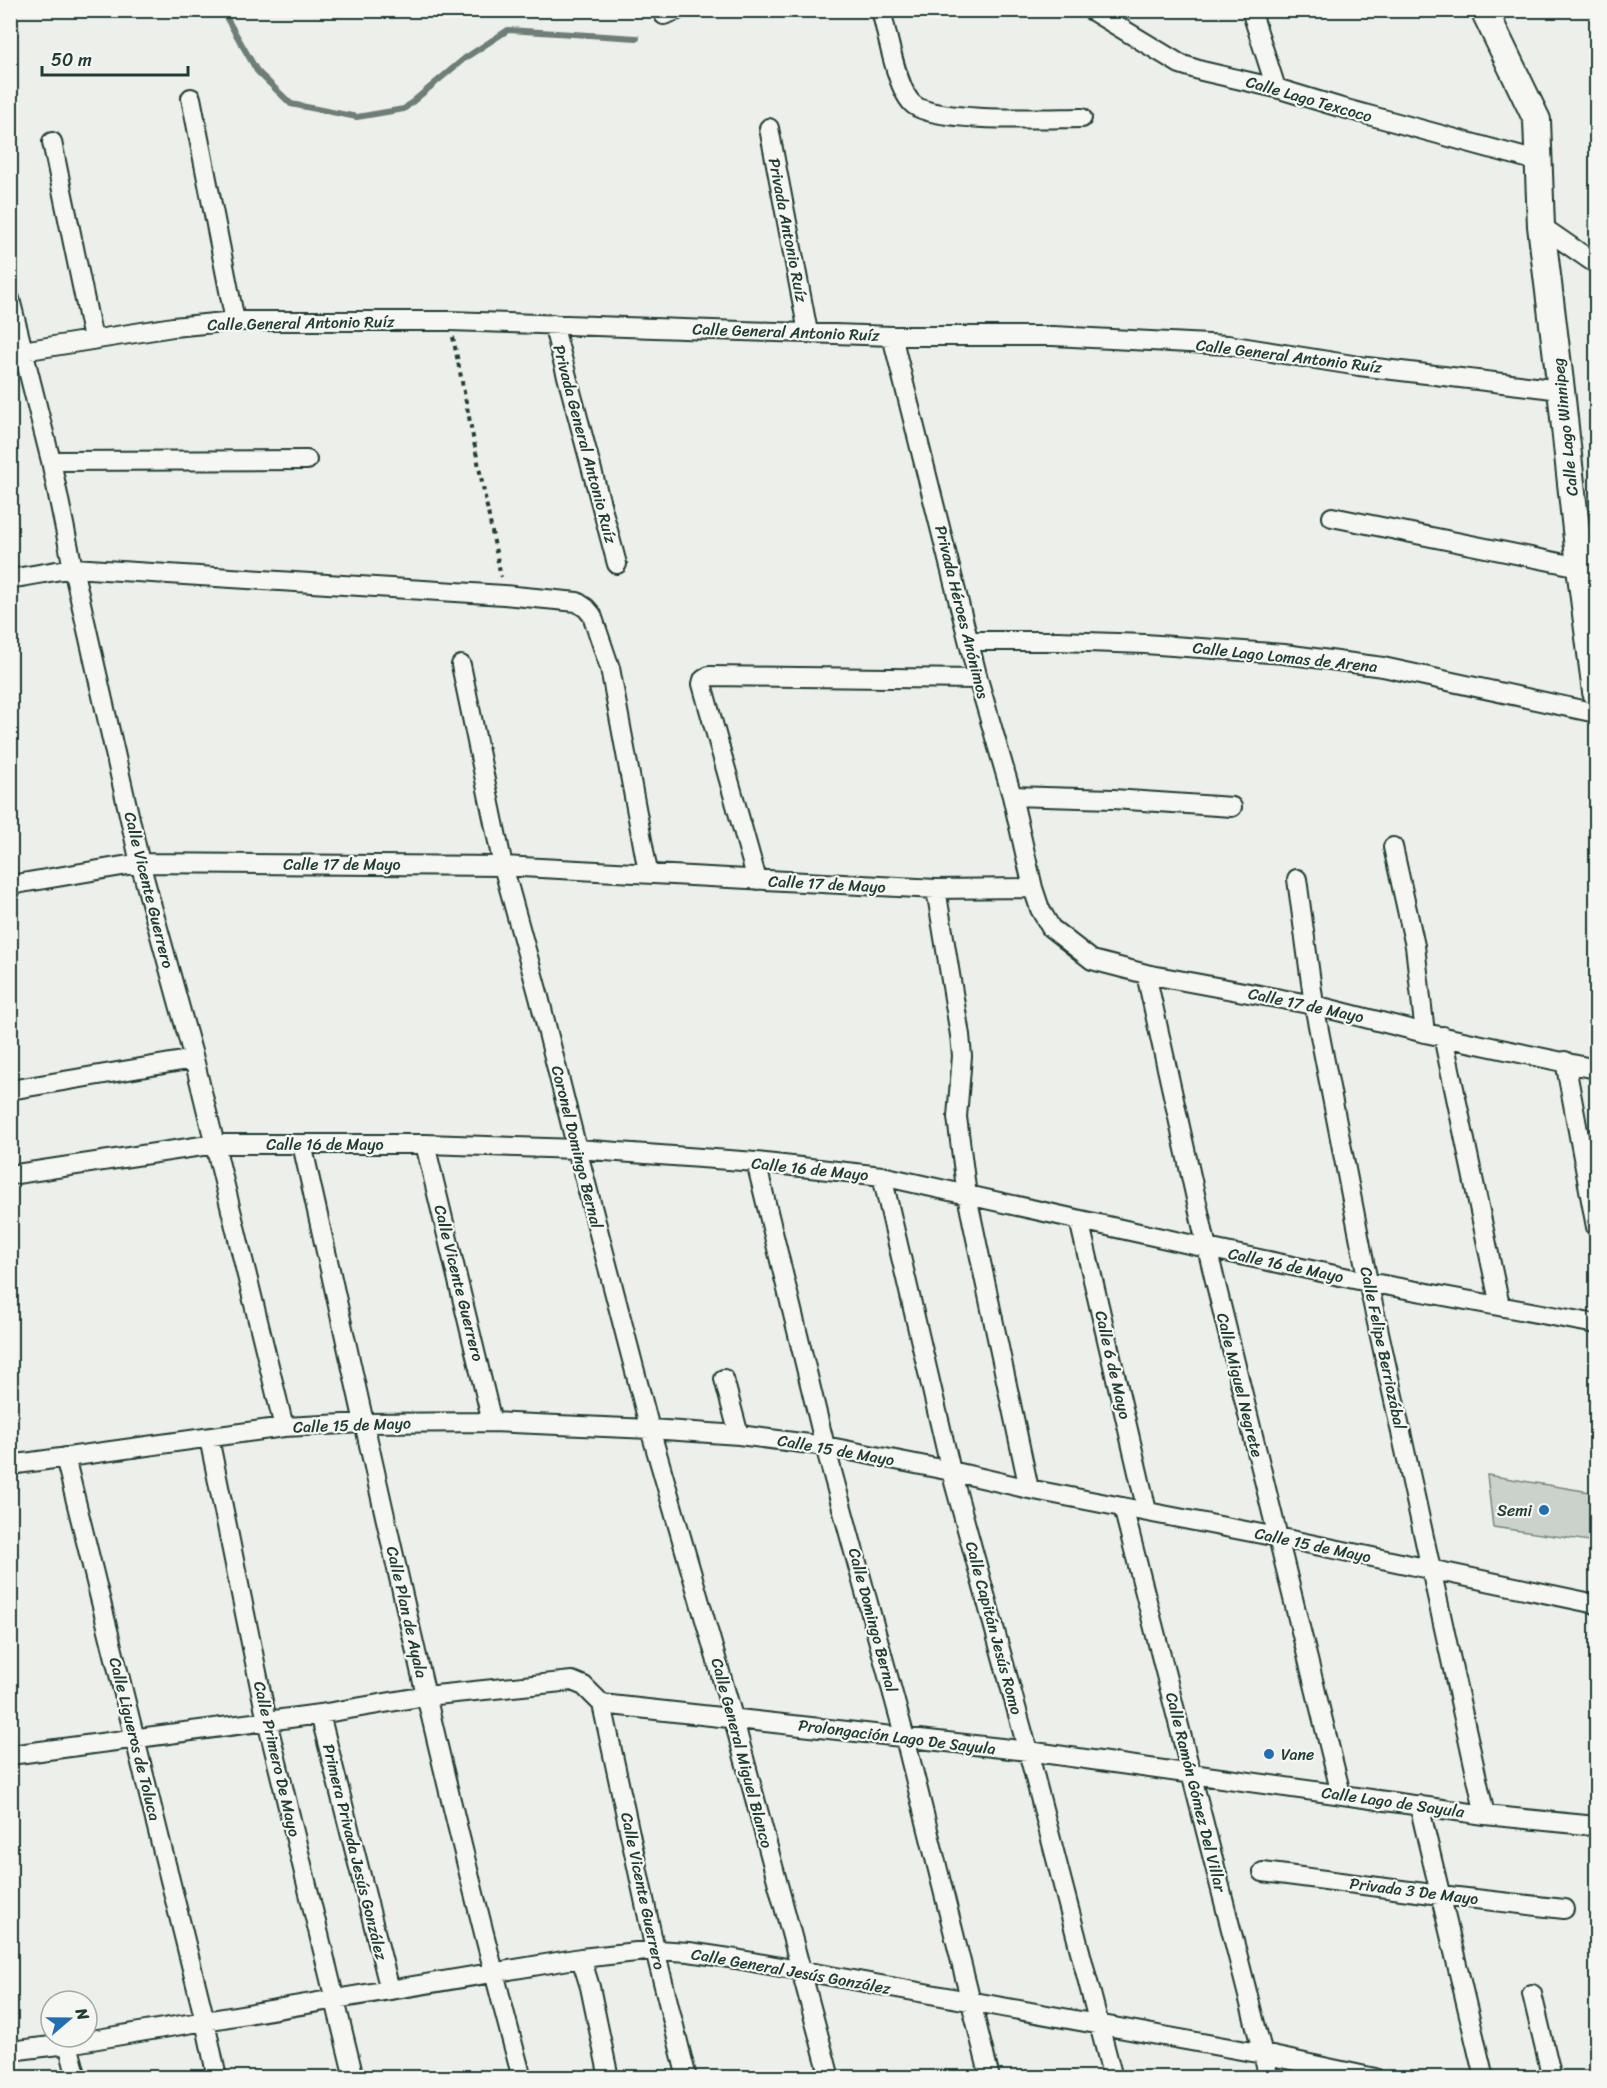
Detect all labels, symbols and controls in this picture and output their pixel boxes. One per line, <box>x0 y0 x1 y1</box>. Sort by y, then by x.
scale bar <box>42 39 188 77</box>
text: 50 m <box>51 44 92 76</box>
street label: Calle Lago Texcoco <box>1242 67 1376 131</box>
street label: Privada Antonio Ruíz <box>760 155 816 305</box>
street label: Calle General Antonio Ruíz <box>207 307 395 339</box>
street label: Calle General Antonio Ruíz <box>692 314 880 350</box>
street label: Calle General Antonio Ruíz <box>1194 330 1384 382</box>
street label: Privada General Antonio Ruíz <box>544 341 626 547</box>
street label: Calle Lago Winnipeg <box>1543 356 1587 498</box>
street label: Privada Héroes Anónimos <box>926 522 998 702</box>
street label: Calle Lago Lomas de Arena <box>1191 633 1379 681</box>
street label: Calle Vicente Guerrero <box>116 809 182 971</box>
street label: Calle 17 de Mayo <box>283 850 401 879</box>
street label: Calle 17 de Mayo <box>768 866 886 902</box>
street label: Calle 17 de Mayo <box>1246 979 1366 1031</box>
street label: Coronel Domingo Bernal <box>543 1062 611 1232</box>
street label: Calle 16 de Mayo <box>266 1130 384 1159</box>
street label: Calle 16 de Mayo <box>750 1148 870 1190</box>
street label: Calle Vicente Guerrero <box>426 1202 492 1364</box>
street label: Calle 16 de Mayo <box>1226 1239 1346 1291</box>
street label: Calle Felipe Berriozábal <box>1352 1264 1415 1433</box>
street label: Calle 6 de Mayo <box>1086 1308 1140 1422</box>
street label: Calle Miguel Negrete <box>1208 1310 1272 1460</box>
street label: Calle 15 de Mayo <box>292 1408 412 1442</box>
street label: Calle 15 de Mayo <box>775 1425 897 1475</box>
place label: Semi <box>1497 1496 1533 1525</box>
marker: Semi <box>1537 1503 1551 1517</box>
street label: Calle 15 de Mayo <box>1252 1519 1374 1571</box>
street label: Calle Capitán Jesús Romo <box>957 1538 1031 1718</box>
street label: Calle Plan de Ayala <box>378 1543 436 1681</box>
street label: Calle Domingo Bernal <box>840 1545 906 1696</box>
street label: Calle Ligueros de Toluca <box>101 1654 169 1824</box>
street label: Calle General Miguel Blanco <box>703 1655 781 1851</box>
street label: Calle Primero De Mayo <box>245 1678 309 1840</box>
street label: Calle Ramón Gómez Del Villar <box>1157 1689 1235 1896</box>
street label: Prolongación Lago De Sayula <box>797 1710 997 1764</box>
place label: Vane <box>1281 1740 1314 1769</box>
street label: Primera Privada Jesús González <box>314 1741 396 1964</box>
marker: Vane <box>1262 1747 1276 1761</box>
street label: Calle Lago de Sayula <box>1320 1778 1467 1826</box>
street label: Calle Vicente Guerrero <box>612 1810 674 1972</box>
street label: Privada 3 De Mayo <box>1348 1869 1480 1913</box>
street label: Calle General Jesús González <box>689 1939 893 2003</box>
north arrow <box>39 1989 99 2049</box>
text: N <box>67 2003 98 2025</box>

